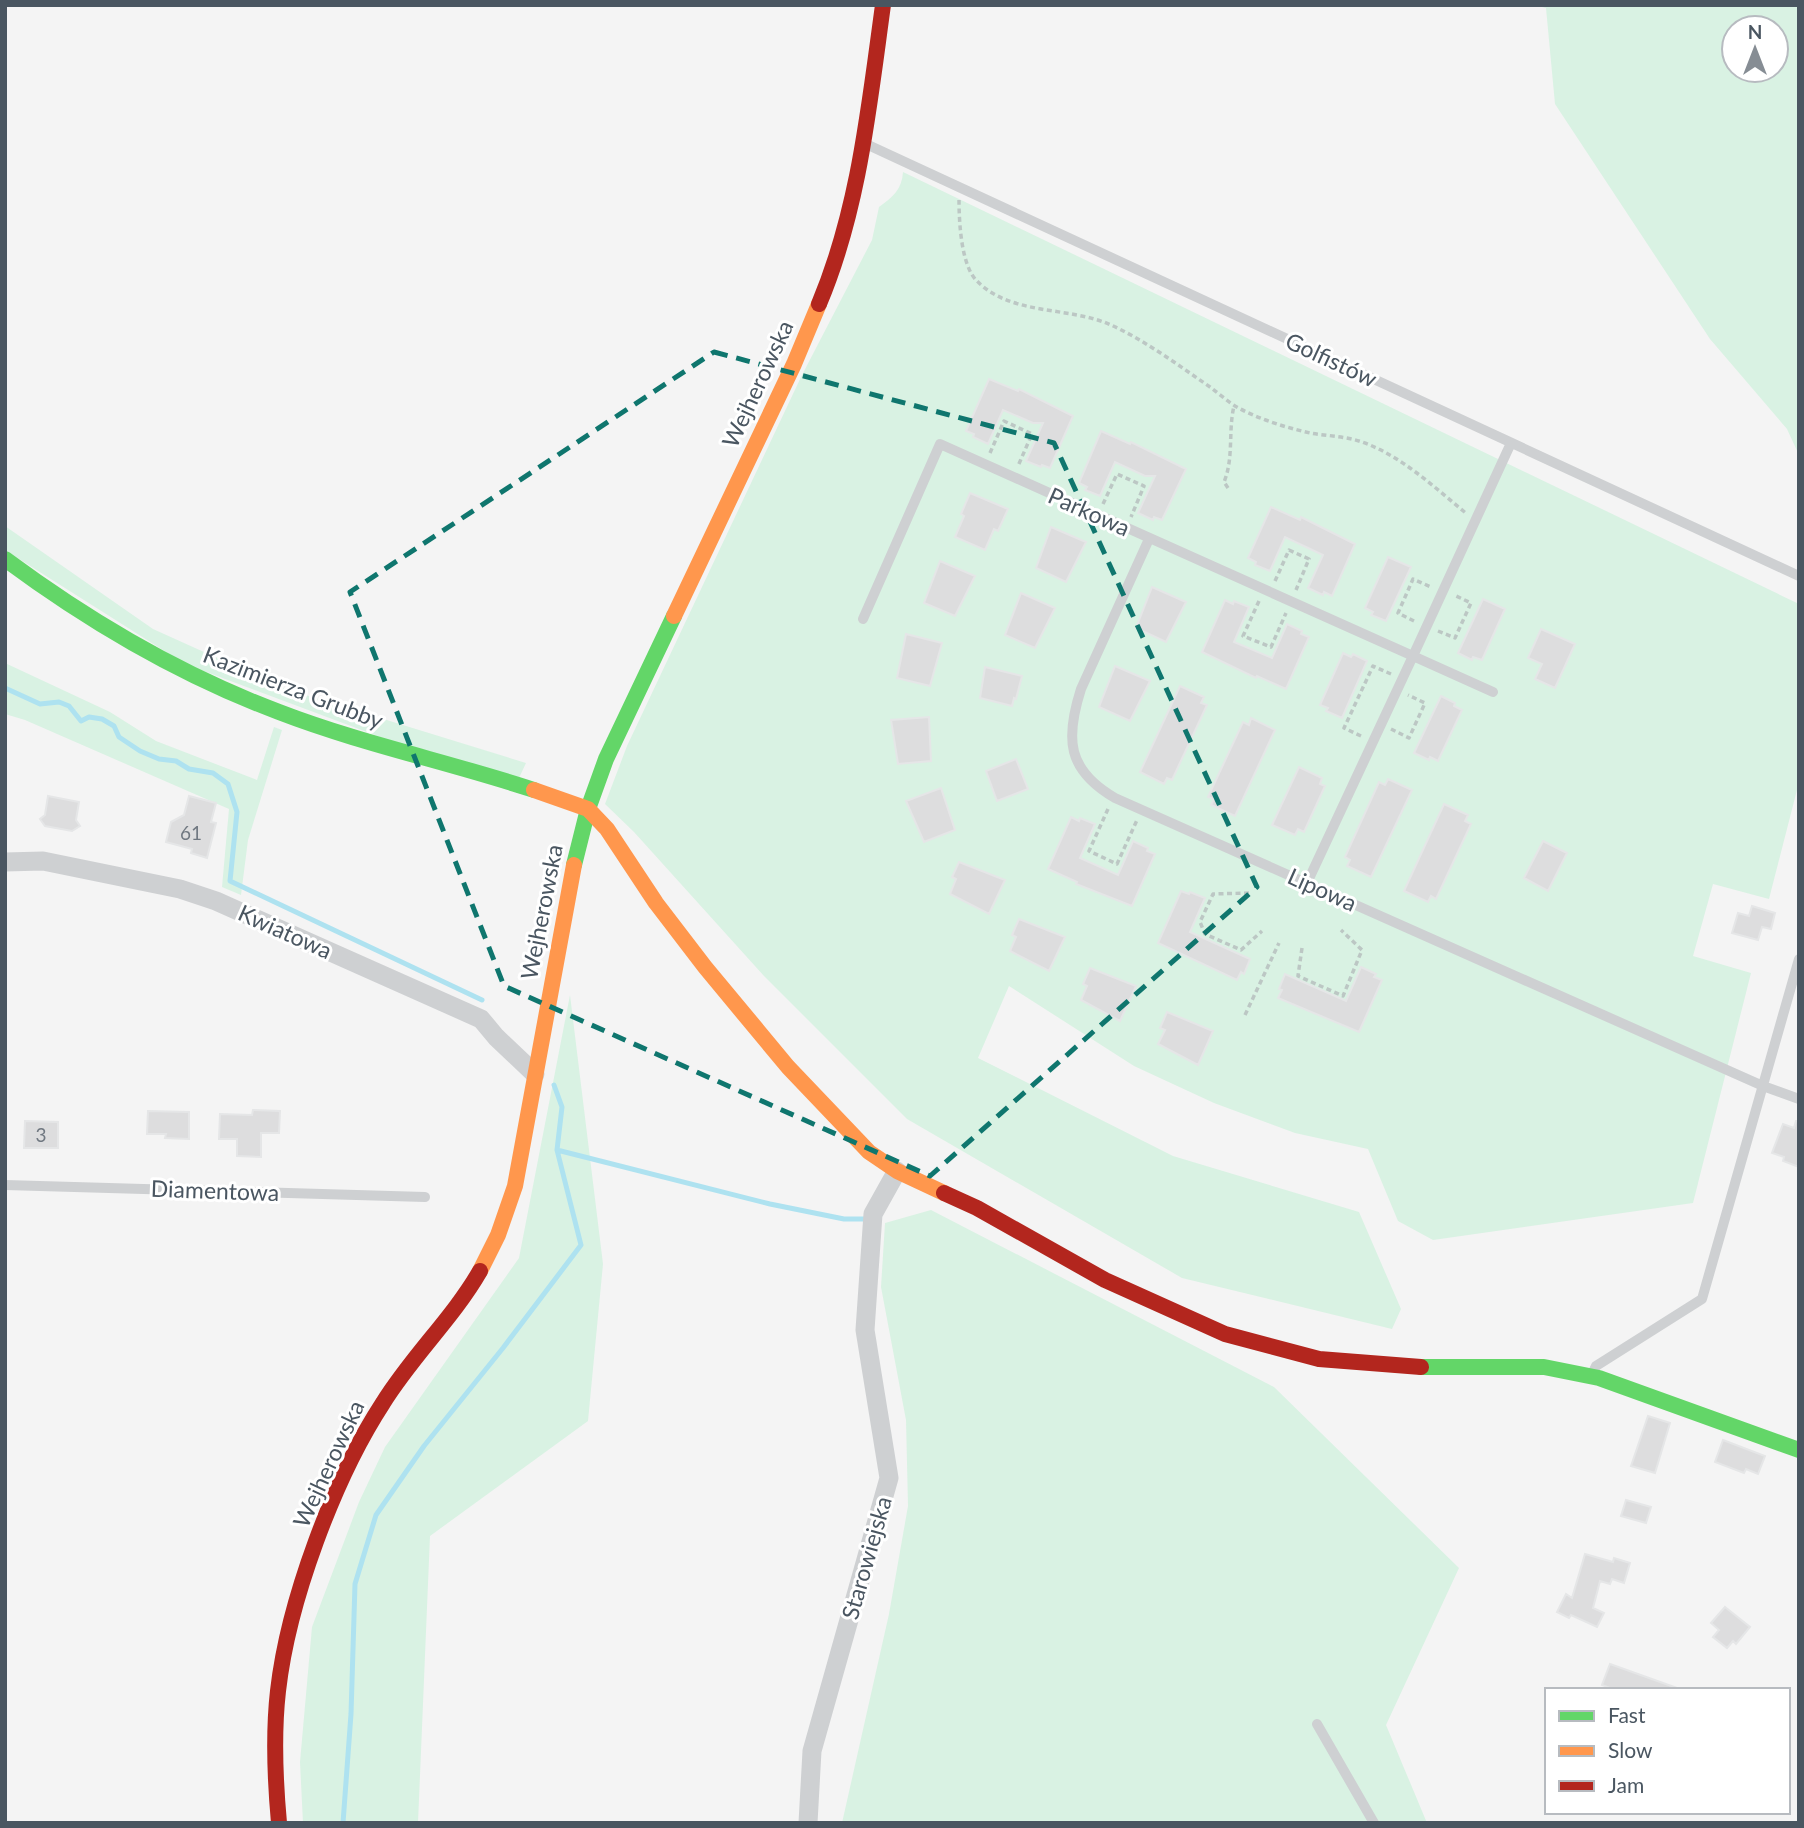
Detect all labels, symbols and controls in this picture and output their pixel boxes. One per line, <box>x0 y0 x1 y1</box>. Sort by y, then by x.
north arrow <box>1720 14 1790 84</box>
text: N <box>1748 20 1762 43</box>
street label: Wejherowska <box>715 316 799 452</box>
street label: Golfistów <box>1281 326 1381 392</box>
street label: Parkowa <box>1044 481 1135 541</box>
street label: Kazimierza Grubby <box>200 640 387 734</box>
house number: 61 <box>180 821 202 844</box>
street label: Wejherowska <box>514 842 568 982</box>
street label: Lipowa <box>1284 862 1361 917</box>
street label: Kwiatowa <box>234 898 337 964</box>
house number: 3 <box>35 1123 47 1146</box>
street label: Diamentowa <box>150 1174 280 1206</box>
street label: Wejherowska <box>286 1396 370 1532</box>
street label: Starowiejska <box>835 1493 897 1622</box>
legend <box>1545 1688 1790 1814</box>
text: Fast <box>1608 1702 1646 1727</box>
text: Slow <box>1608 1737 1653 1762</box>
text: Jam <box>1608 1772 1644 1797</box>

